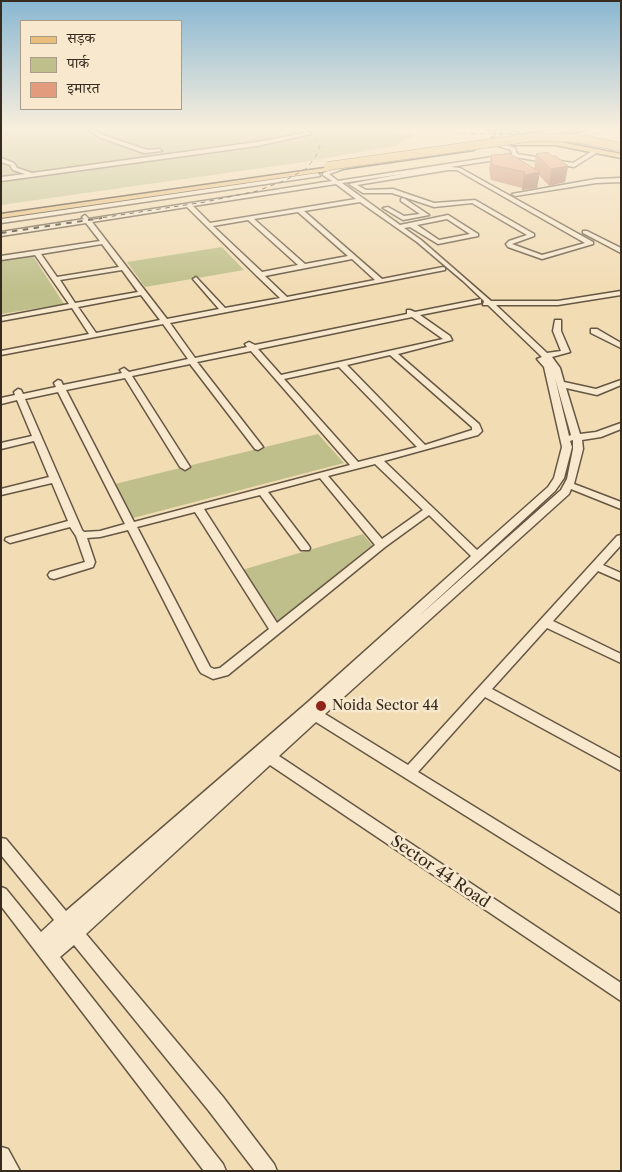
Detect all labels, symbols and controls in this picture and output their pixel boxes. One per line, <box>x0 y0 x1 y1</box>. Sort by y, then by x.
legend <box>20 20 182 110</box>
text: सड़क <box>67 28 95 47</box>
text: पार्क <box>67 53 89 72</box>
text: इमारत <box>67 78 100 97</box>
place label: Noida Sector 44 <box>332 698 439 714</box>
marker: Noida Sector 44 <box>314 699 328 713</box>
street label: Sector 44 Road <box>387 832 493 912</box>

